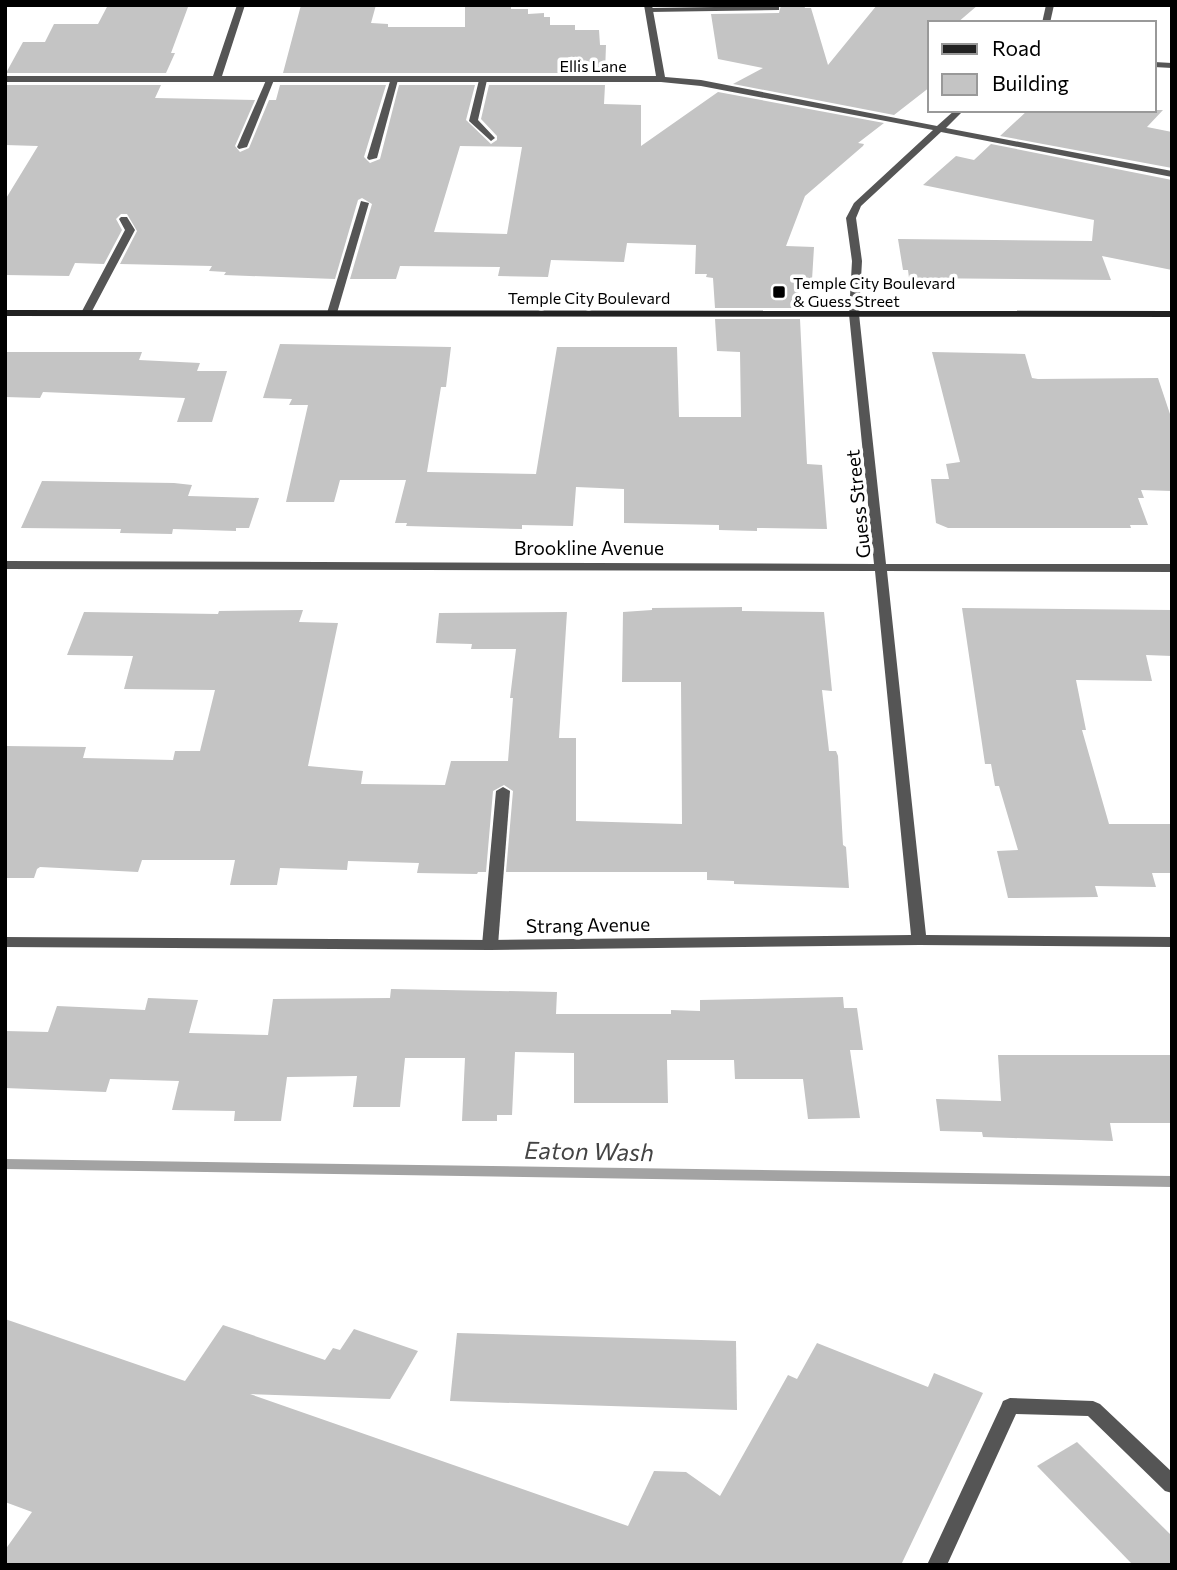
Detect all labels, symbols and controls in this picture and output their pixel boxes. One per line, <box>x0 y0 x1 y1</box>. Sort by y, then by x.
legend <box>928 21 1156 112</box>
text: Road <box>992 35 1041 60</box>
street label: Ellis Lane <box>559 56 627 75</box>
text: Building <box>992 70 1069 95</box>
place label: Temple City Boulevard & Guess Street <box>793 273 955 310</box>
marker: Temple City Boulevard & Guess Street <box>771 284 787 300</box>
street label: Temple City Boulevard <box>508 288 670 307</box>
street label: Guess Street <box>840 448 875 560</box>
street label: Brookline Avenue <box>514 536 664 559</box>
street label: Strang Avenue <box>526 912 650 937</box>
water label: Eaton Wash <box>524 1135 654 1166</box>

